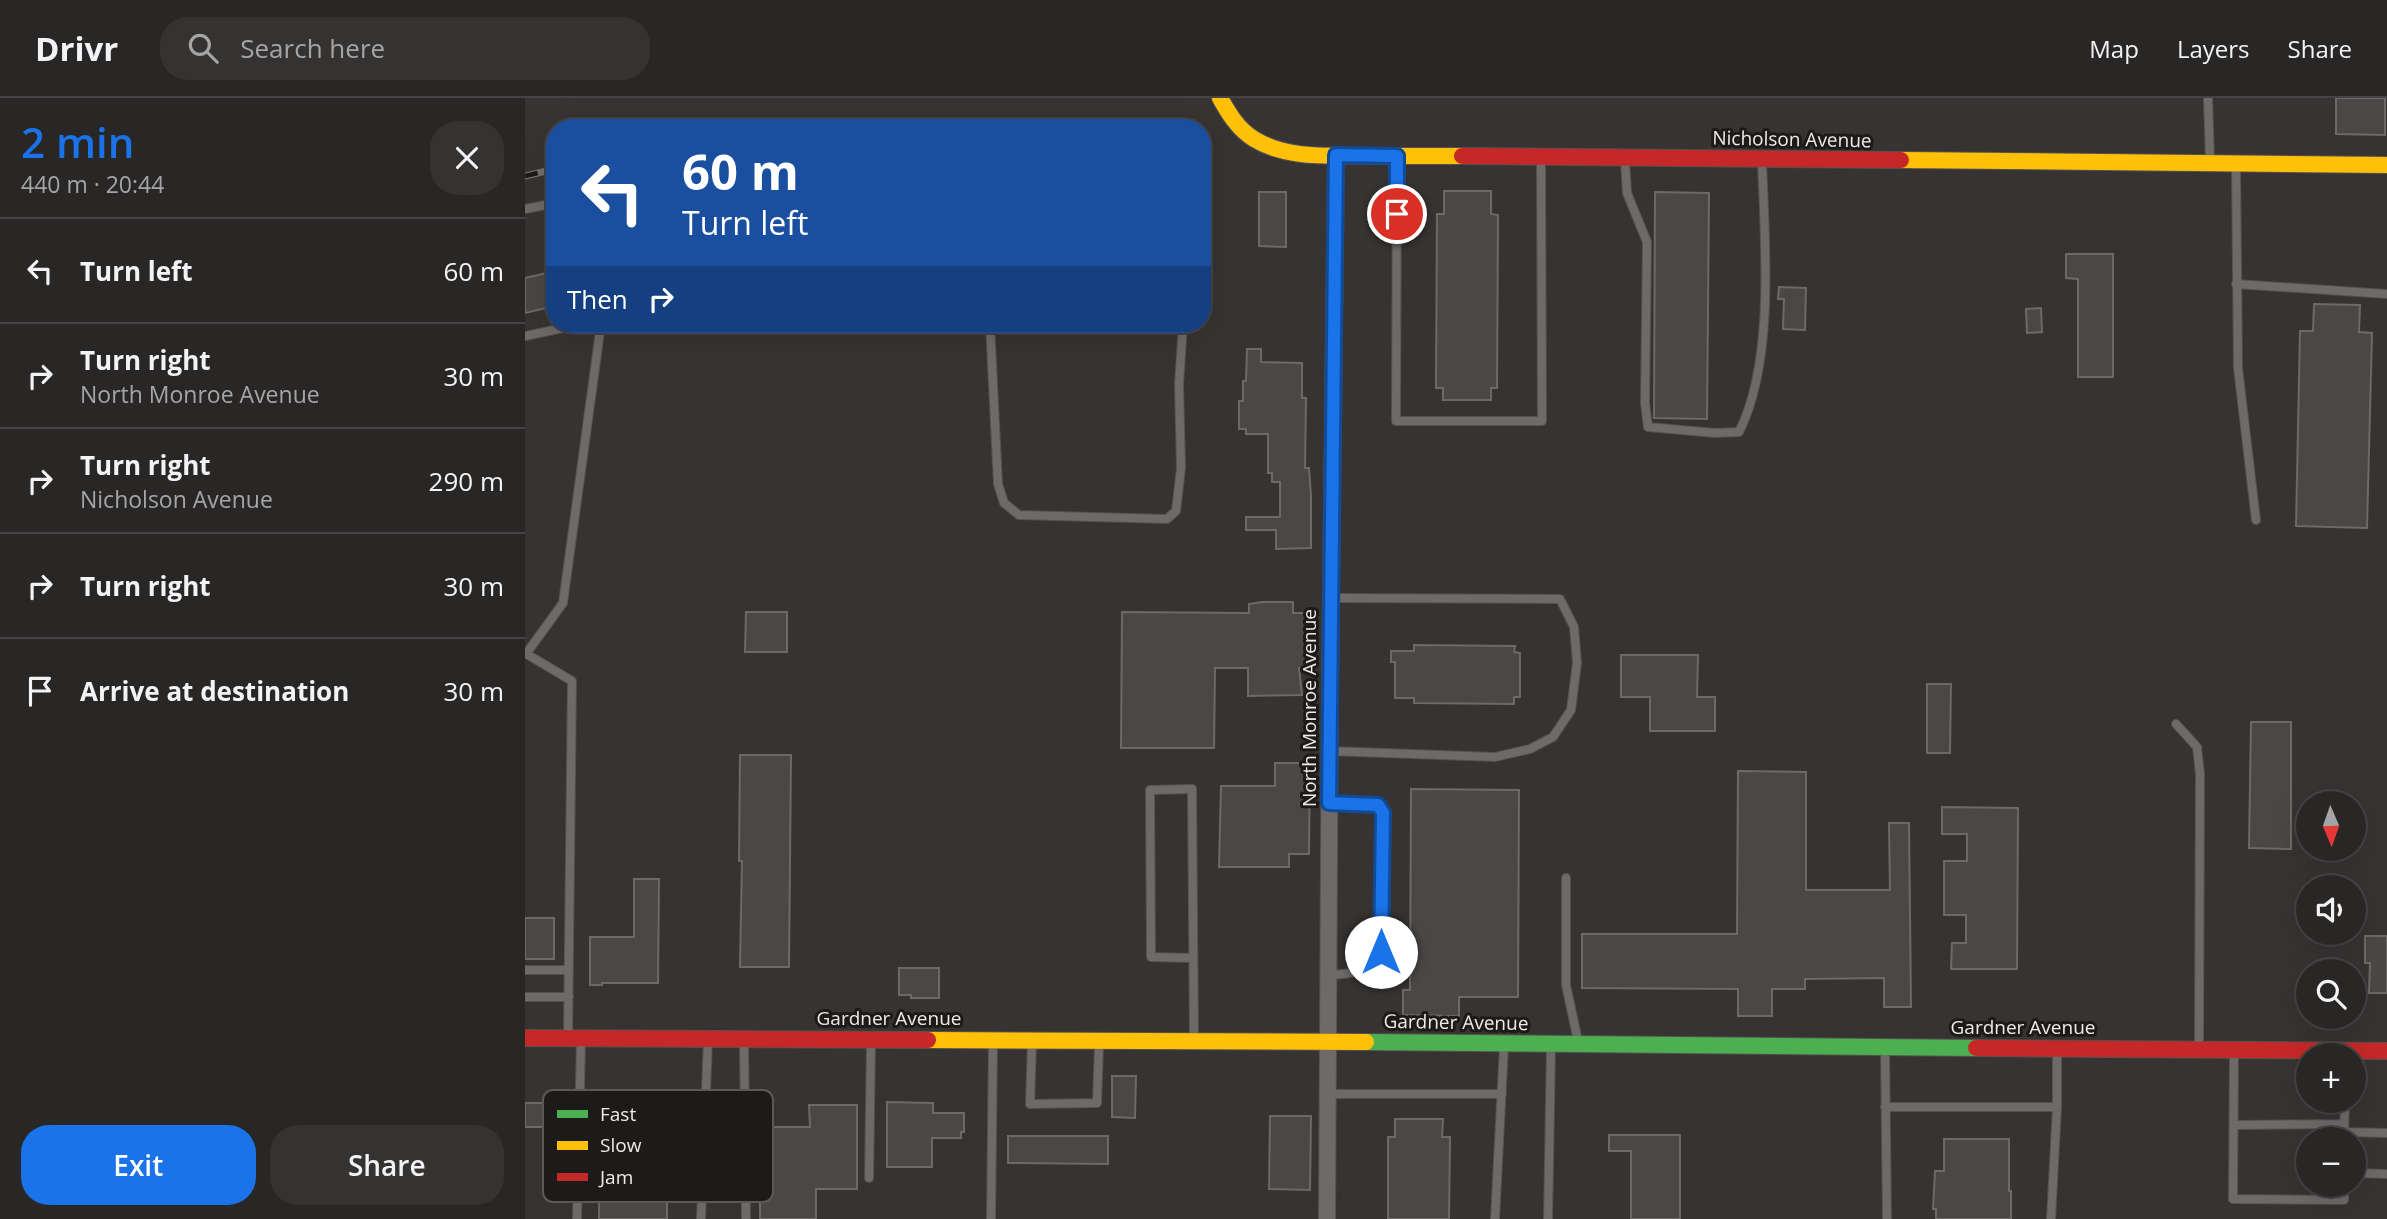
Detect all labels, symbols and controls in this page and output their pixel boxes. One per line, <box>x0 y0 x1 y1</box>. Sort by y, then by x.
search box <box>160 17 650 80</box>
text: Drivr <box>35 26 118 71</box>
icon: search <box>184 29 222 67</box>
text: Search here <box>240 30 385 66</box>
text: Map <box>2089 32 2139 65</box>
text: Layers <box>2177 32 2250 65</box>
text: Share <box>2288 32 2352 65</box>
text: 2 min <box>21 113 134 170</box>
button: close <box>430 121 504 195</box>
street label: Nicholson Avenue <box>1712 125 1872 153</box>
text: 60 m <box>682 138 799 204</box>
icon: left <box>567 147 658 238</box>
text: 440 m · 20:44 <box>21 168 164 200</box>
pin <box>1367 184 1427 244</box>
icon: arrive <box>1378 195 1416 233</box>
text: Turn left <box>682 201 808 244</box>
icon: left <box>21 252 59 290</box>
text: Turn left <box>80 253 192 289</box>
text: 60 m <box>443 253 504 289</box>
icon: right <box>642 280 680 318</box>
text: Then <box>567 281 628 317</box>
text: Turn right <box>80 342 211 378</box>
icon: right <box>21 357 59 395</box>
text: 30 m <box>443 358 504 394</box>
text: North Monroe Avenue <box>80 378 320 410</box>
text: Turn right <box>80 447 211 483</box>
icon: right <box>21 462 59 500</box>
text: 290 m <box>429 463 504 499</box>
text: Nicholson Avenue <box>80 483 273 515</box>
icon: right <box>21 567 59 605</box>
text: Turn right <box>80 568 211 604</box>
text: 30 m <box>443 568 504 604</box>
street label: North Monroe Avenue <box>1296 609 1322 807</box>
icon: arrive <box>21 672 59 710</box>
text: Arrive at destination <box>80 673 349 709</box>
text: 30 m <box>443 673 504 709</box>
north arrow <box>2296 791 2366 861</box>
map controls <box>2296 791 2366 1197</box>
button: sound <box>2296 875 2366 945</box>
position arrow <box>1344 915 1418 989</box>
button: search <box>2296 959 2366 1029</box>
street label: Gardner Avenue <box>817 1005 961 1031</box>
street label: Gardner Avenue <box>1383 1008 1529 1036</box>
street label: Gardner Avenue <box>1951 1014 2095 1040</box>
button: + <box>2296 1043 2366 1113</box>
legend <box>543 1090 773 1202</box>
text: Fast <box>600 1101 636 1127</box>
button: Exit <box>21 1125 256 1205</box>
button: Share <box>270 1125 504 1205</box>
button: − <box>2296 1127 2366 1197</box>
text: Slow <box>600 1132 642 1158</box>
text: Jam <box>598 1164 633 1190</box>

